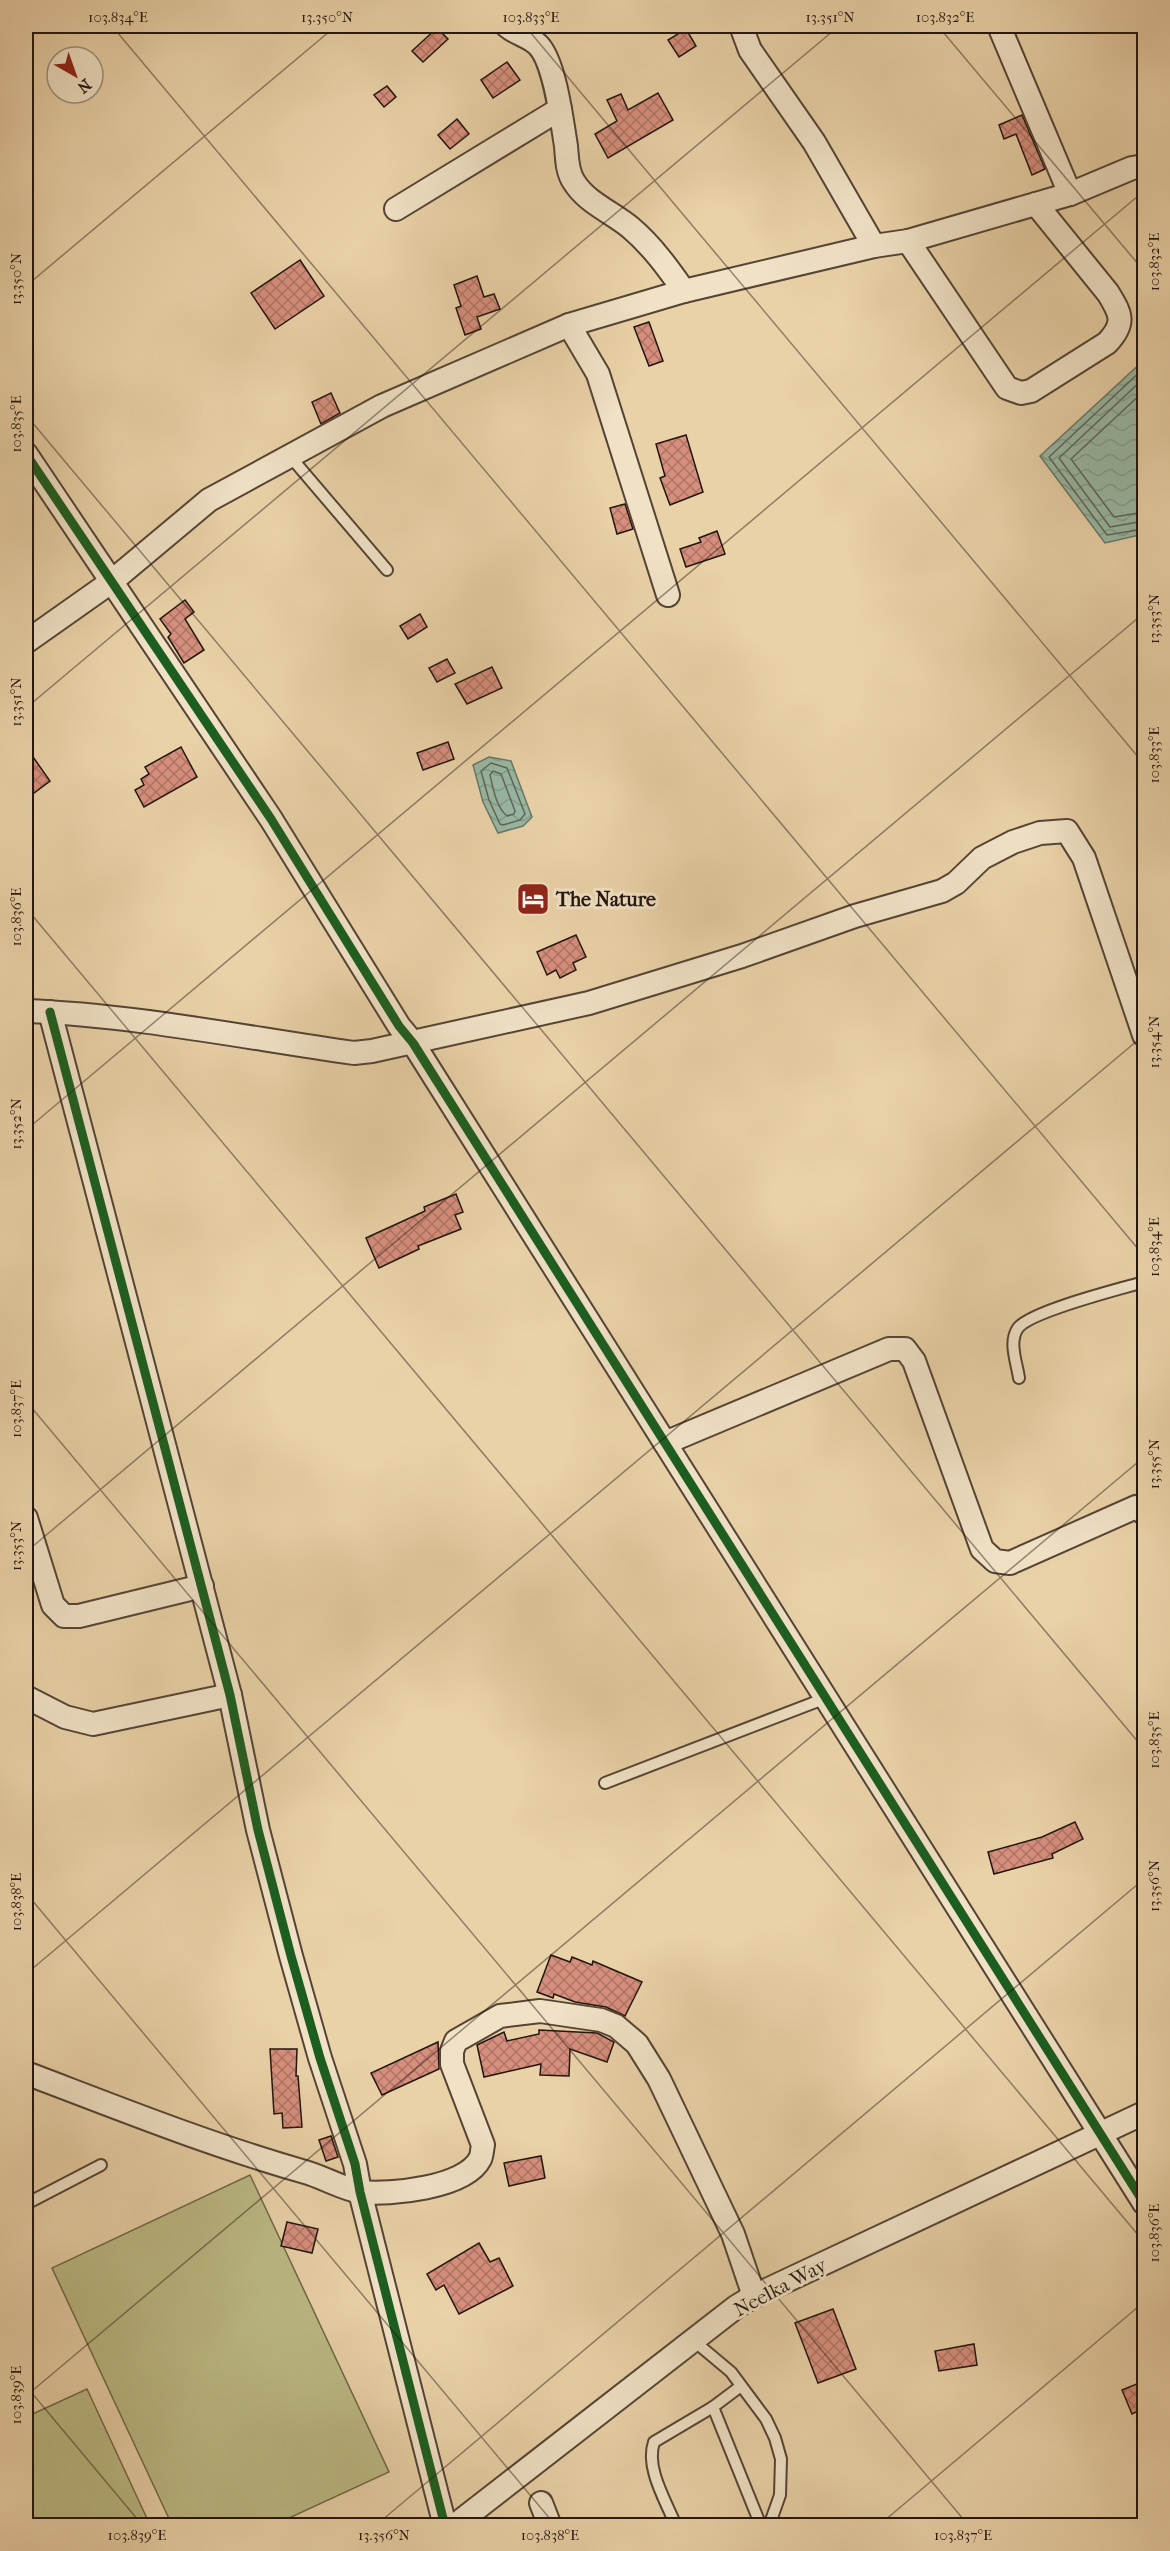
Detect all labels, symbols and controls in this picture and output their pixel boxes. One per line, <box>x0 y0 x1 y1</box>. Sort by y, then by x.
text: 103.834°E <box>88 8 148 26</box>
text: 13.350°N <box>301 8 354 26</box>
text: 103.833°E <box>502 8 560 26</box>
text: 13.351°N <box>805 8 855 26</box>
text: 103.832°E <box>916 8 974 26</box>
north arrow <box>45 45 105 105</box>
text: N <box>73 75 95 98</box>
text: 103.832°E <box>1145 233 1163 291</box>
text: 13.350°N <box>7 252 25 305</box>
text: 103.835°E <box>7 395 25 453</box>
text: 13.353°N <box>1145 593 1163 644</box>
text: 13.351°N <box>7 677 25 727</box>
text: 103.833°E <box>1145 726 1163 784</box>
hotel icon: The Nature <box>515 881 551 917</box>
text: 103.836°E <box>7 887 25 947</box>
place label: The Nature <box>555 888 656 911</box>
text: 13.354°N <box>1145 1015 1163 1068</box>
text: 13.352°N <box>7 1098 25 1150</box>
text: 103.834°E <box>1145 1217 1163 1277</box>
text: 103.837°E <box>7 1380 25 1438</box>
text: 13.355°N <box>1145 1438 1163 1489</box>
text: 13.353°N <box>7 1520 25 1571</box>
text: 103.835°E <box>1145 1711 1163 1769</box>
text: 13.356°N <box>1145 1859 1163 1912</box>
text: 103.838°E <box>7 1873 25 1931</box>
text: 103.836°E <box>1145 2203 1163 2263</box>
street label: Neelka Way <box>730 2253 832 2321</box>
text: 103.839°E <box>7 2366 25 2424</box>
text: 103.839°E <box>108 2526 166 2544</box>
text: 13.356°N <box>358 2526 411 2544</box>
text: 103.838°E <box>521 2526 579 2544</box>
text: 103.837°E <box>934 2526 992 2544</box>

